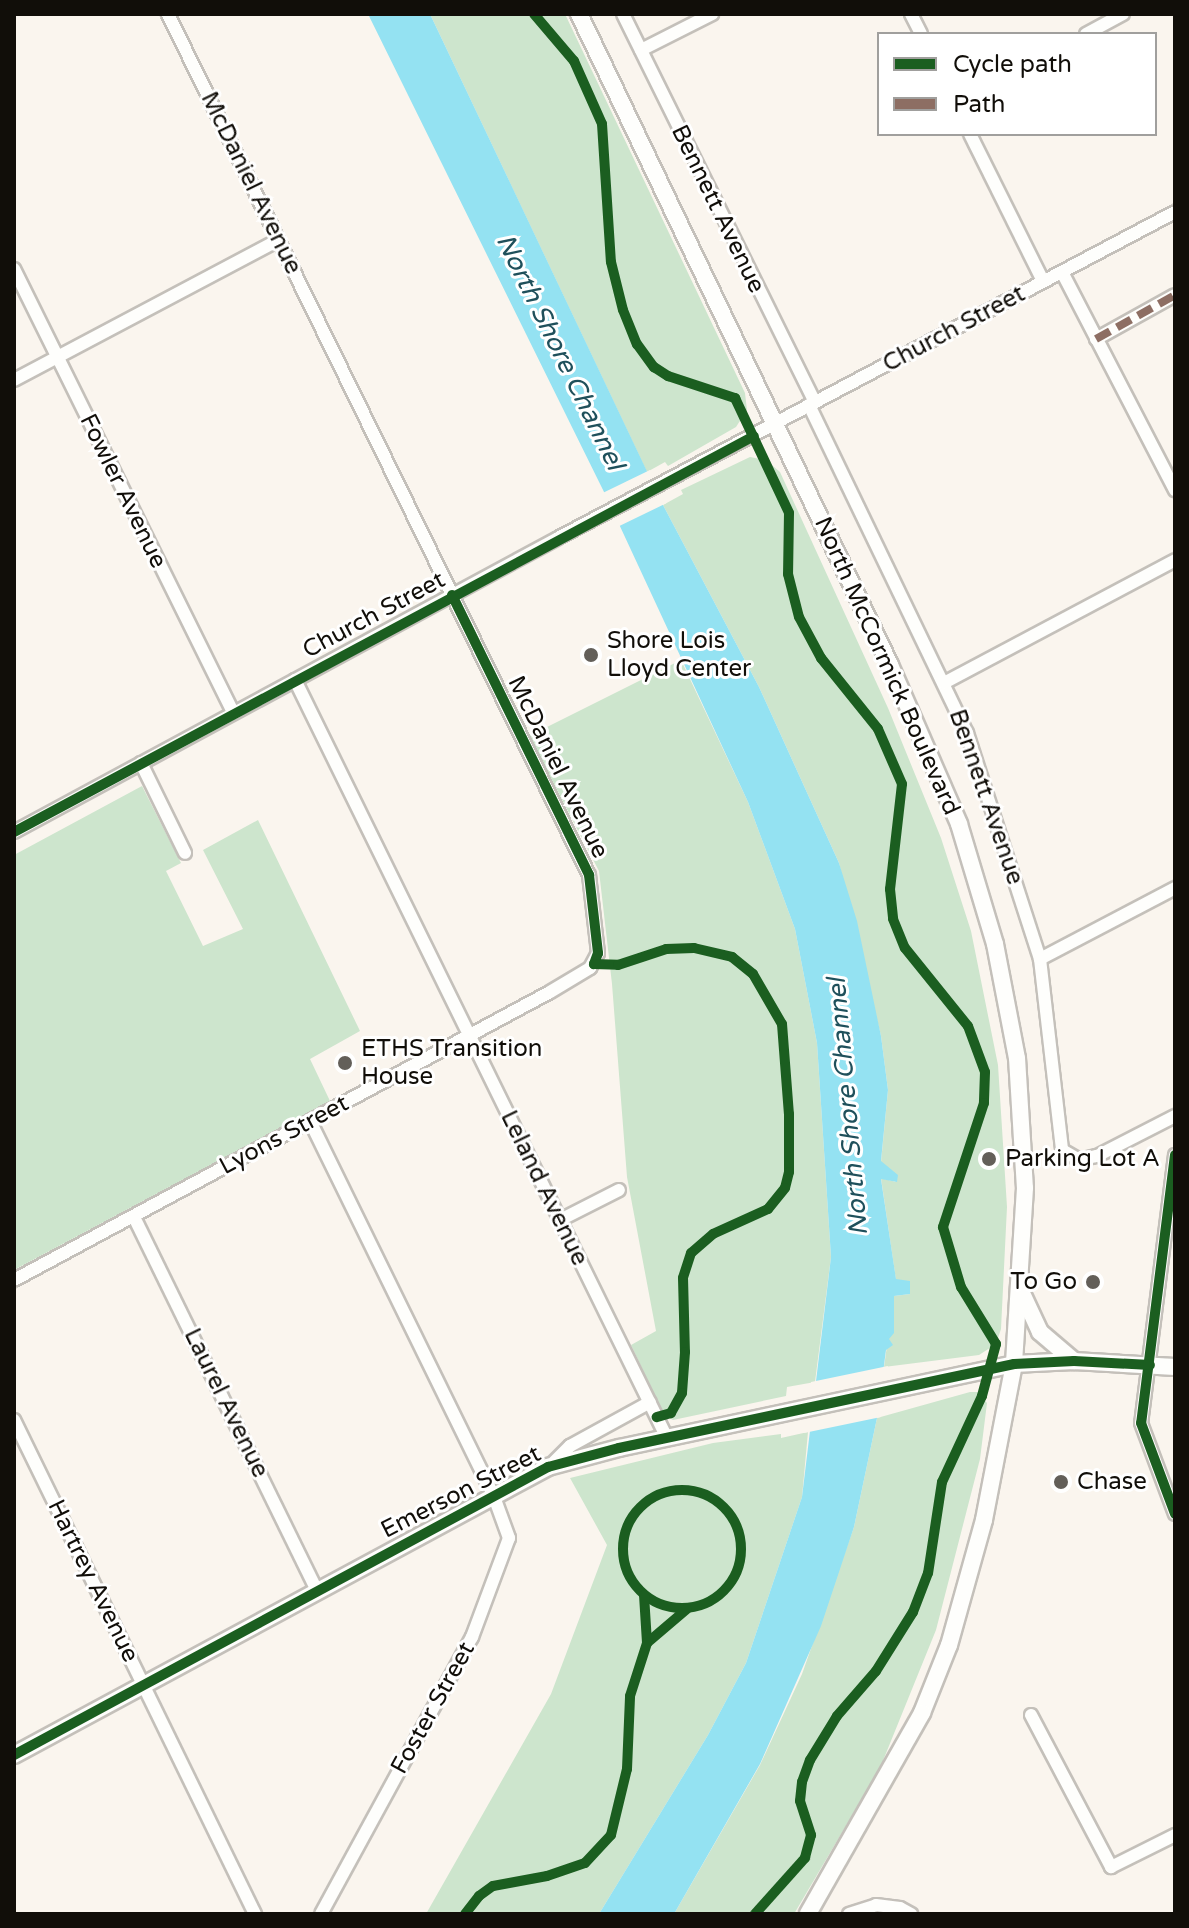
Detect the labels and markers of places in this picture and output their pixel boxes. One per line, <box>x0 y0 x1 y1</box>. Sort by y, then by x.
place label: Shore Lois Lloyd Center <box>607 627 751 683</box>
marker: Shore Lois Lloyd Center <box>582 646 600 664</box>
place label: ETHS Transition House <box>361 1035 542 1091</box>
marker: ETHS Transition House <box>336 1054 354 1072</box>
place label: Parking Lot A <box>1005 1145 1160 1173</box>
marker: Parking Lot A <box>980 1150 998 1168</box>
place label: To Go <box>1010 1268 1077 1296</box>
marker: To Go <box>1084 1273 1102 1291</box>
place label: Chase <box>1077 1468 1147 1496</box>
marker: Chase <box>1052 1473 1070 1491</box>

